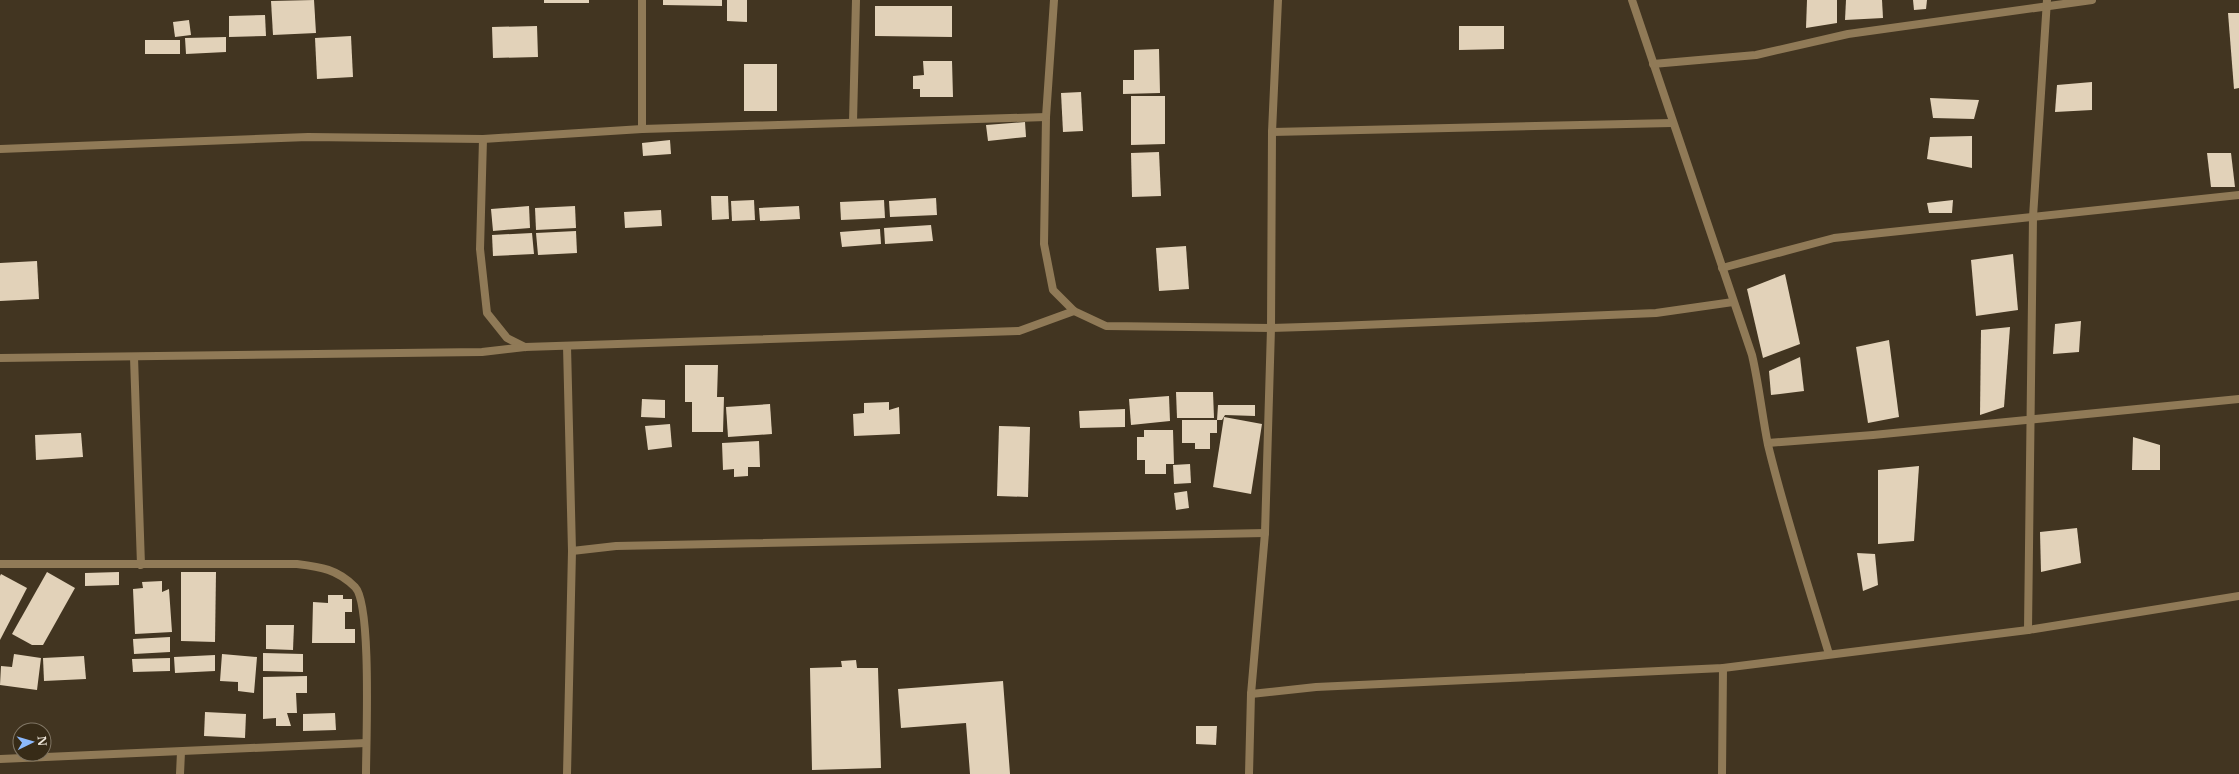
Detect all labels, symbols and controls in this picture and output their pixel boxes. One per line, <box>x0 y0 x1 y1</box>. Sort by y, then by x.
north arrow <box>12 722 52 762</box>
text: N <box>35 735 49 748</box>

